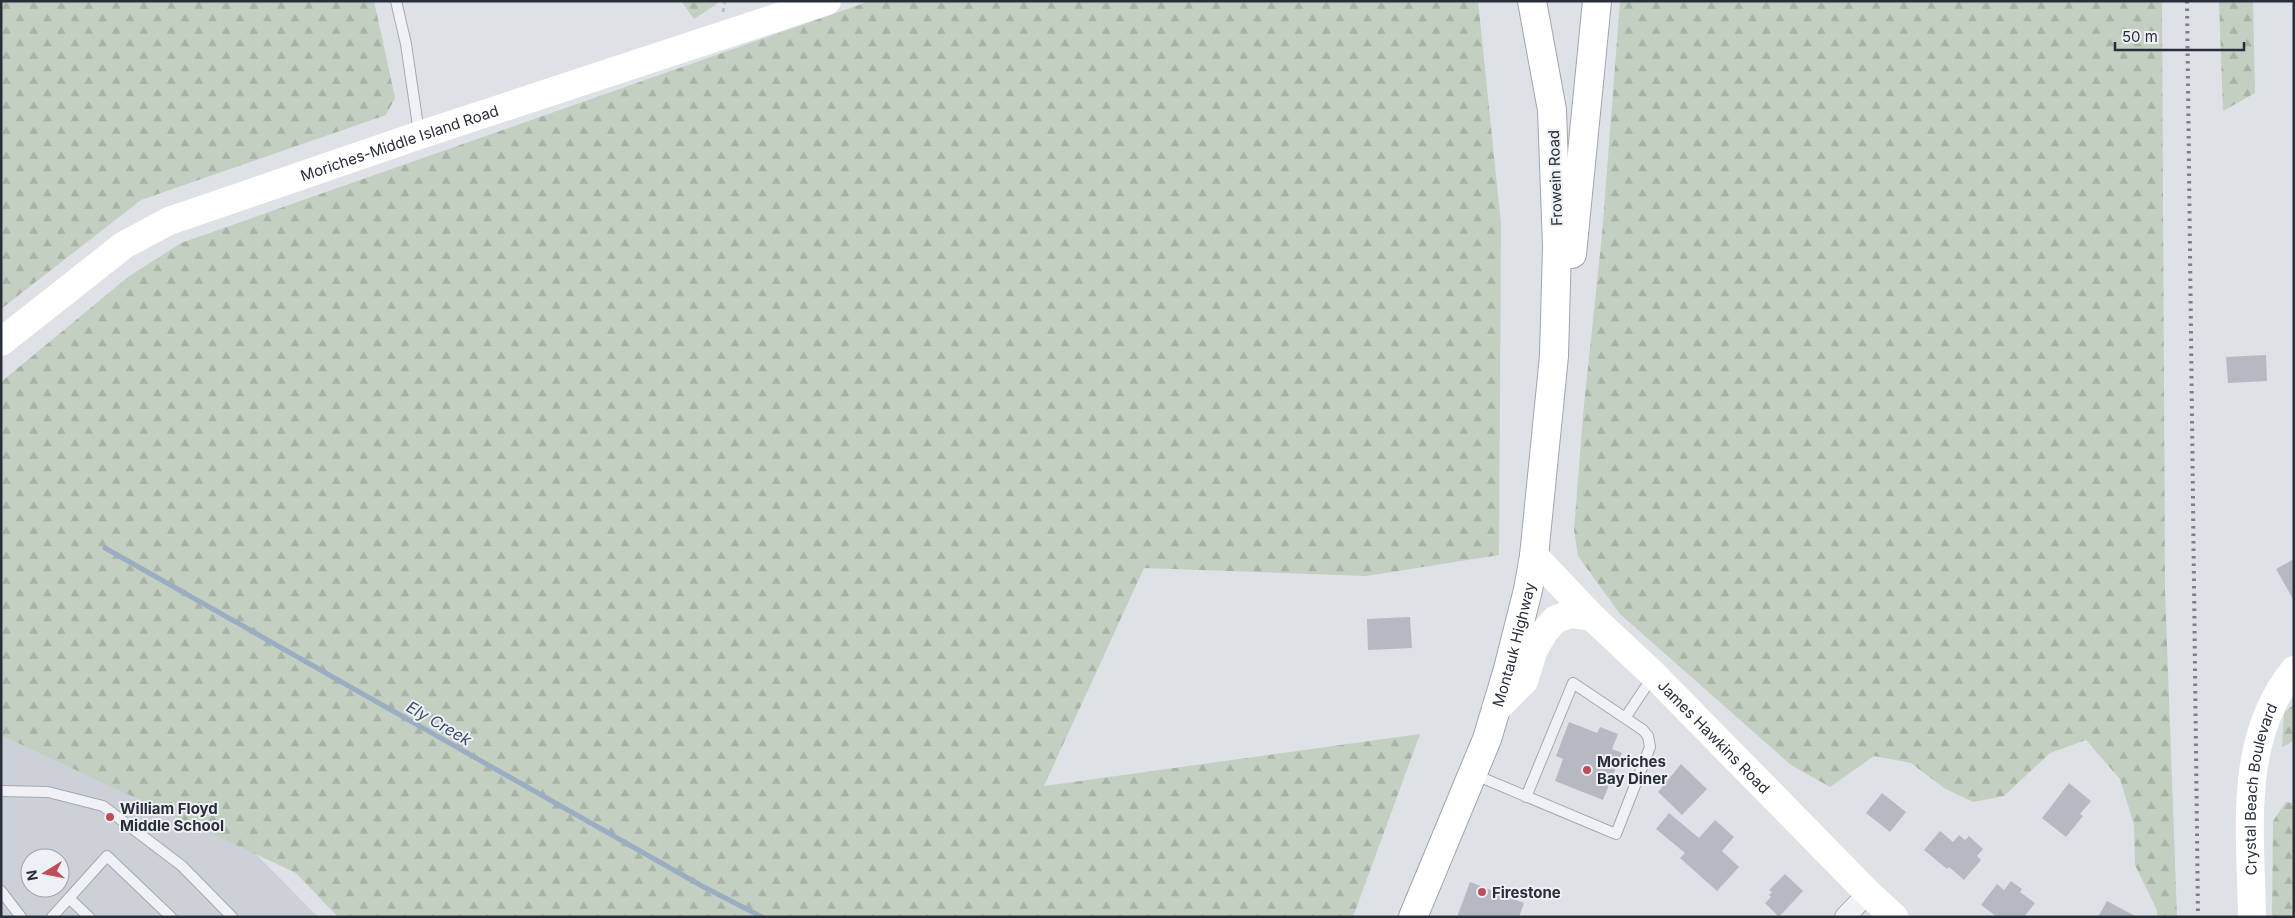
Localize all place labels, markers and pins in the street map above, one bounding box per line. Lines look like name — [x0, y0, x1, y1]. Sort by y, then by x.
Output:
place label: Moriches Bay Diner — [1597, 752, 1667, 788]
marker: Moriches Bay Diner — [1581, 764, 1593, 776]
place label: William Floyd Middle School — [120, 799, 224, 835]
marker: William Floyd Middle School — [104, 811, 116, 823]
place label: Firestone — [1492, 883, 1561, 902]
marker: Firestone — [1476, 886, 1488, 898]

